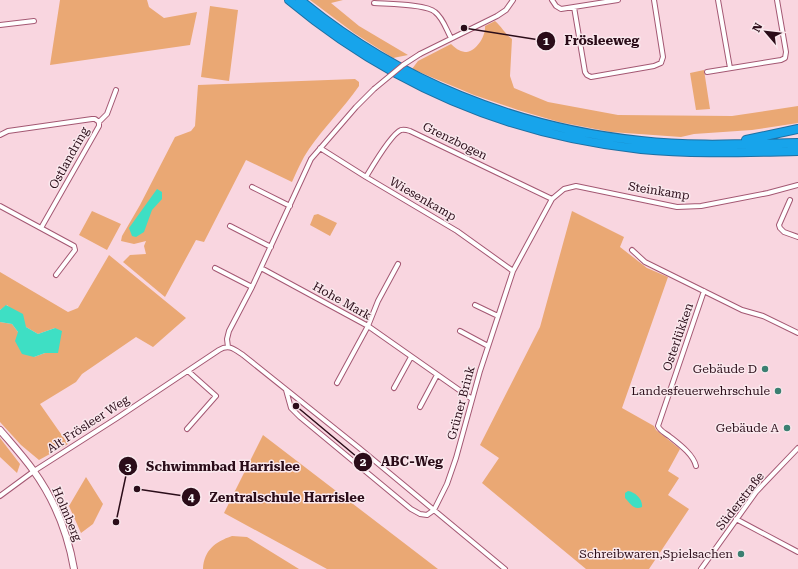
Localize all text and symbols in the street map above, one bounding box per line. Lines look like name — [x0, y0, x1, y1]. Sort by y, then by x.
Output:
north arrow — [746, 12, 786, 52]
text: N — [750, 20, 766, 34]
callout: Frösleeweg — [536, 28, 647, 53]
text: Frösleeweg — [565, 33, 639, 48]
text: 1 — [543, 34, 550, 48]
street label: Grenzbogen — [420, 119, 490, 163]
street label: Ostlandring — [46, 124, 92, 191]
street label: Wiesenkamp — [387, 174, 459, 224]
street label: Steinkamp — [627, 179, 691, 203]
street label: Hohe Mark — [310, 279, 374, 323]
street label: Osterlükken — [660, 301, 696, 373]
place label: Gebäude D — [693, 362, 757, 376]
street label: Grüner Brink — [444, 364, 478, 442]
marker: Gebäude D — [760, 364, 770, 374]
place label: Landesfeuerwehrschule — [631, 384, 770, 398]
marker: Landesfeuerwehrschule — [773, 386, 783, 396]
street label: Alt Frösleer Weg — [44, 392, 132, 456]
place label: Gebäude A — [716, 421, 780, 435]
marker: Gebäude A — [782, 423, 792, 433]
callout: ABC-Weg — [353, 449, 451, 474]
callout: Schwimmbad Harrislee — [118, 454, 308, 479]
text: ABC-Weg — [381, 454, 443, 469]
text: 2 — [360, 455, 367, 469]
text: Schwimmbad Harrislee — [146, 459, 300, 474]
text: 3 — [125, 460, 132, 474]
street label: Süderstraße — [713, 469, 767, 533]
street label: Holmberg — [49, 485, 85, 543]
callout: Zentralschule Harrislee — [181, 485, 372, 510]
text: 4 — [188, 490, 195, 504]
text: Zentralschule Harrislee — [209, 490, 365, 505]
place label: Schreibwaren,Spielsachen — [579, 547, 733, 561]
marker: Schreibwaren,Spielsachen — [736, 549, 746, 559]

